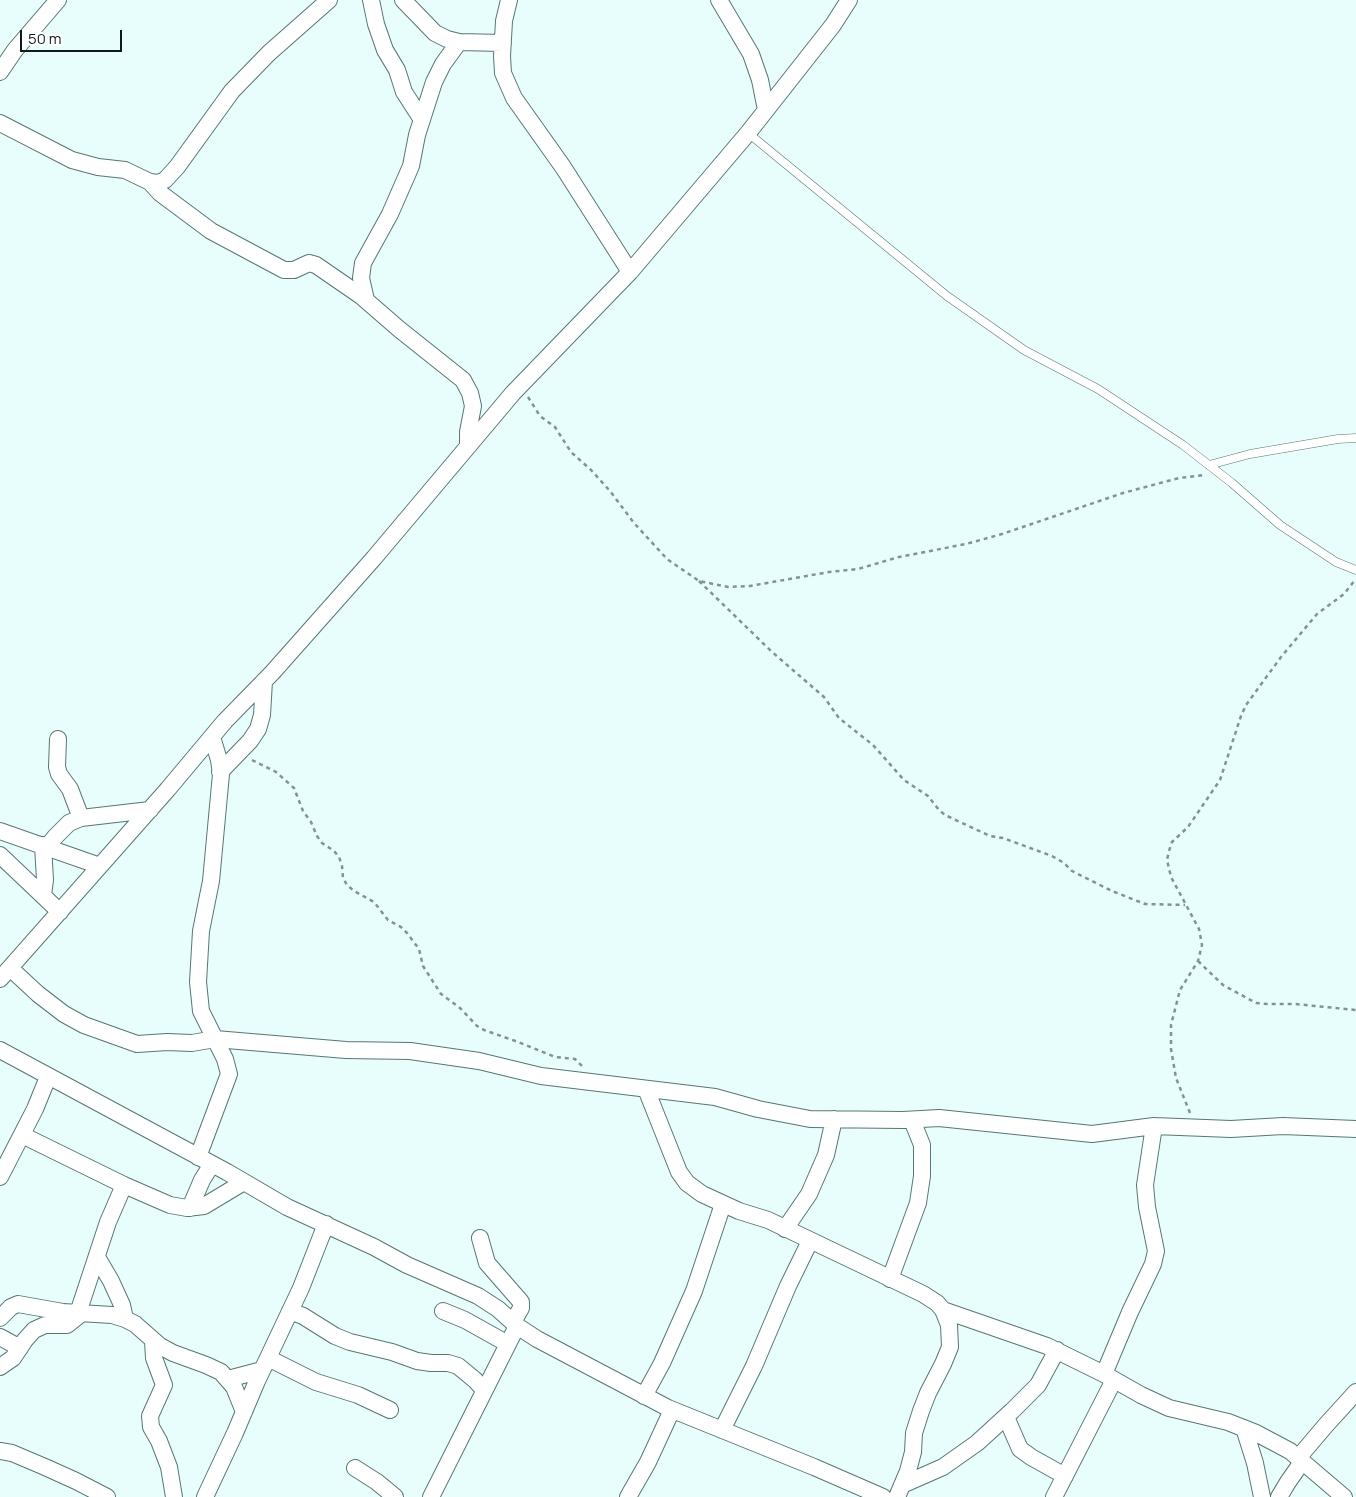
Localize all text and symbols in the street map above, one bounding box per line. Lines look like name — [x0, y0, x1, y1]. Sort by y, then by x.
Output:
scale bar — [22, 20, 125, 52]
text: 50 m — [28, 28, 62, 49]

